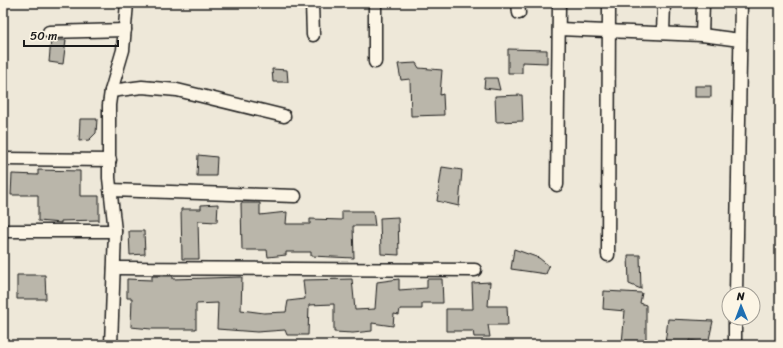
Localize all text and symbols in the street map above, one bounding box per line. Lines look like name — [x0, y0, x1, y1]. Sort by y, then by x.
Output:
scale bar — [24, 22, 118, 48]
text: 50 m — [30, 25, 57, 47]
north arrow — [721, 286, 761, 326]
text: N — [736, 287, 745, 306]

